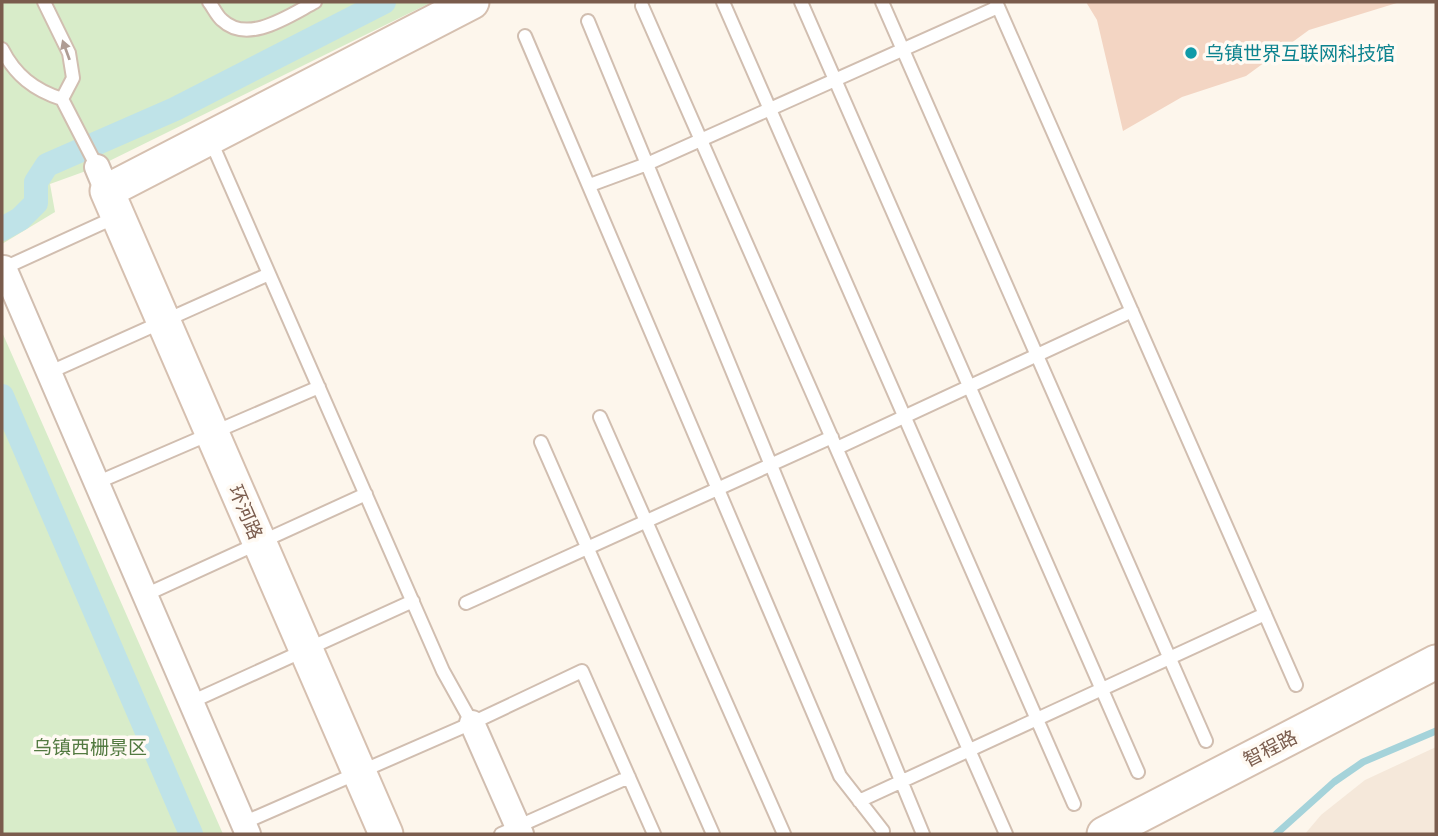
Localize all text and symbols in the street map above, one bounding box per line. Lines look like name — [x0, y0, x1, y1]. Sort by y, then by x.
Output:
one-way arrow — [60, 39, 71, 60]
place label: 乌镇世界互联网科技馆 — [1205, 43, 1395, 65]
marker: 乌镇世界互联网科技馆 — [1183, 45, 1199, 61]
street label: 环河路 — [224, 482, 266, 543]
street label: 智程路 — [1240, 726, 1301, 772]
park label: 乌镇西栅景区 — [33, 737, 147, 759]

